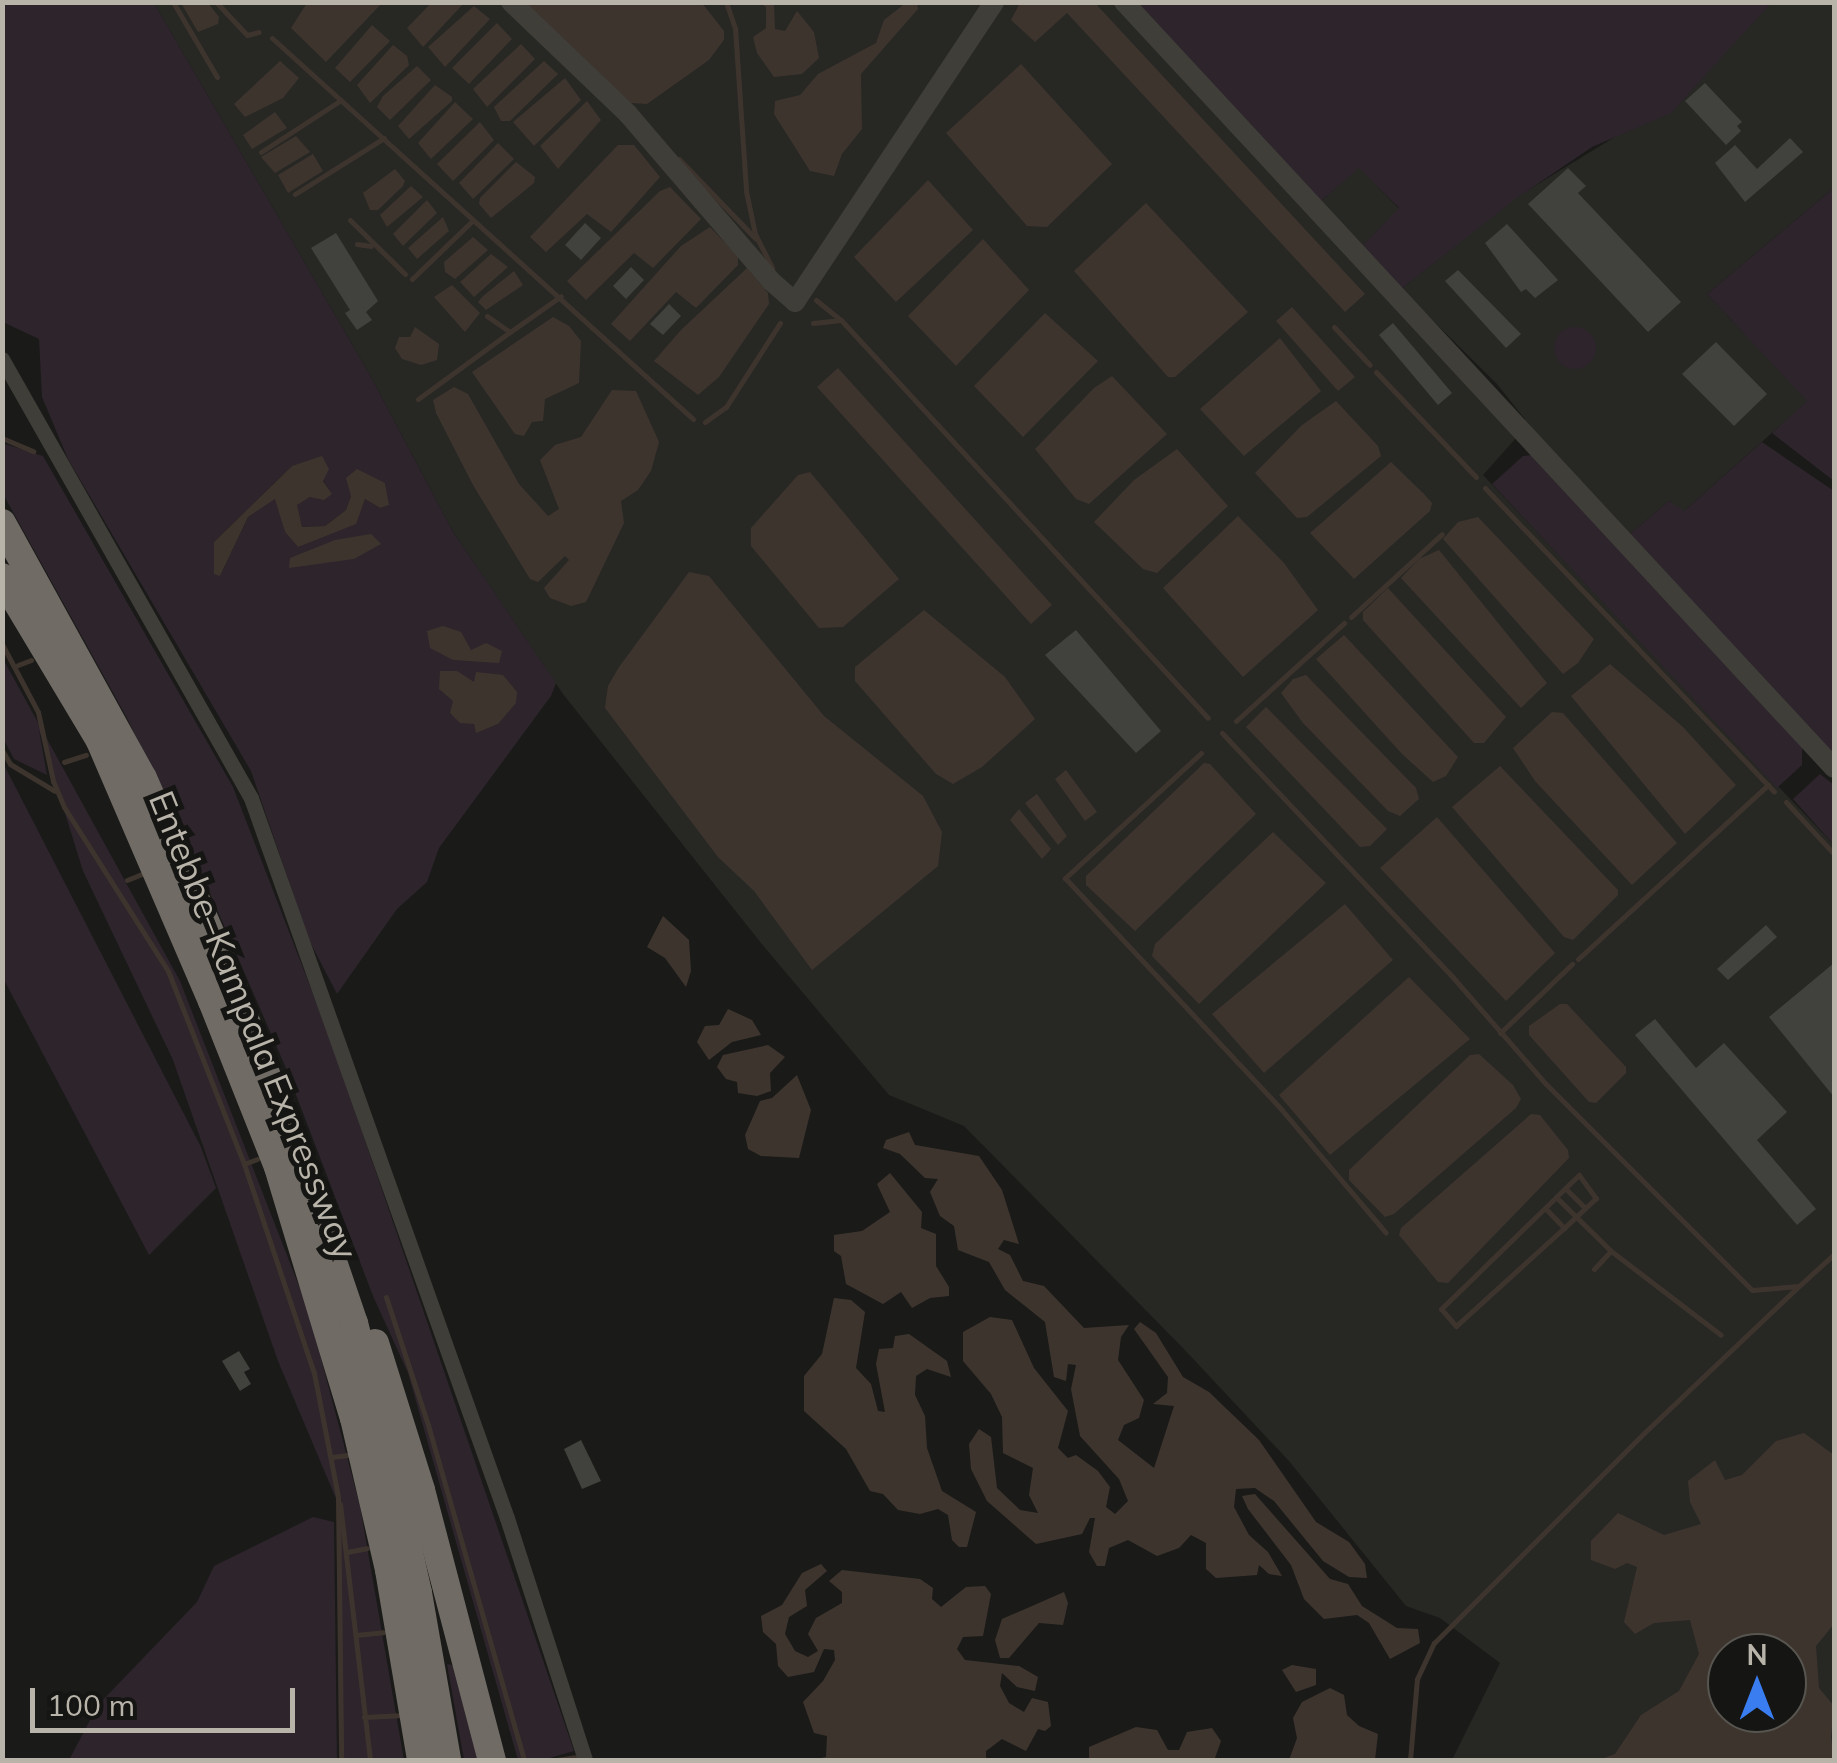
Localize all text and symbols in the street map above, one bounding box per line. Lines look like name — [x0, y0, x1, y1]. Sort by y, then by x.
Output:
street label: Entebbe–Kampala Expressway — [141, 785, 367, 1265]
north arrow — [1707, 1633, 1807, 1733]
text: N — [1746, 1637, 1768, 1672]
scale bar — [35, 1668, 300, 1730]
text: 100 m — [47, 1686, 135, 1724]

